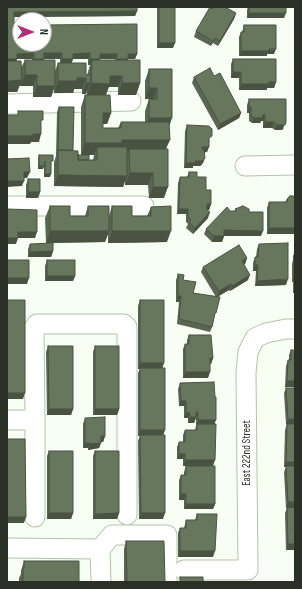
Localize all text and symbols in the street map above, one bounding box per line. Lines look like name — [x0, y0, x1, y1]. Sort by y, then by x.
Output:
north arrow — [12, 12, 52, 52]
text: N — [37, 29, 50, 35]
street label: East 222nd Street — [240, 420, 254, 486]

